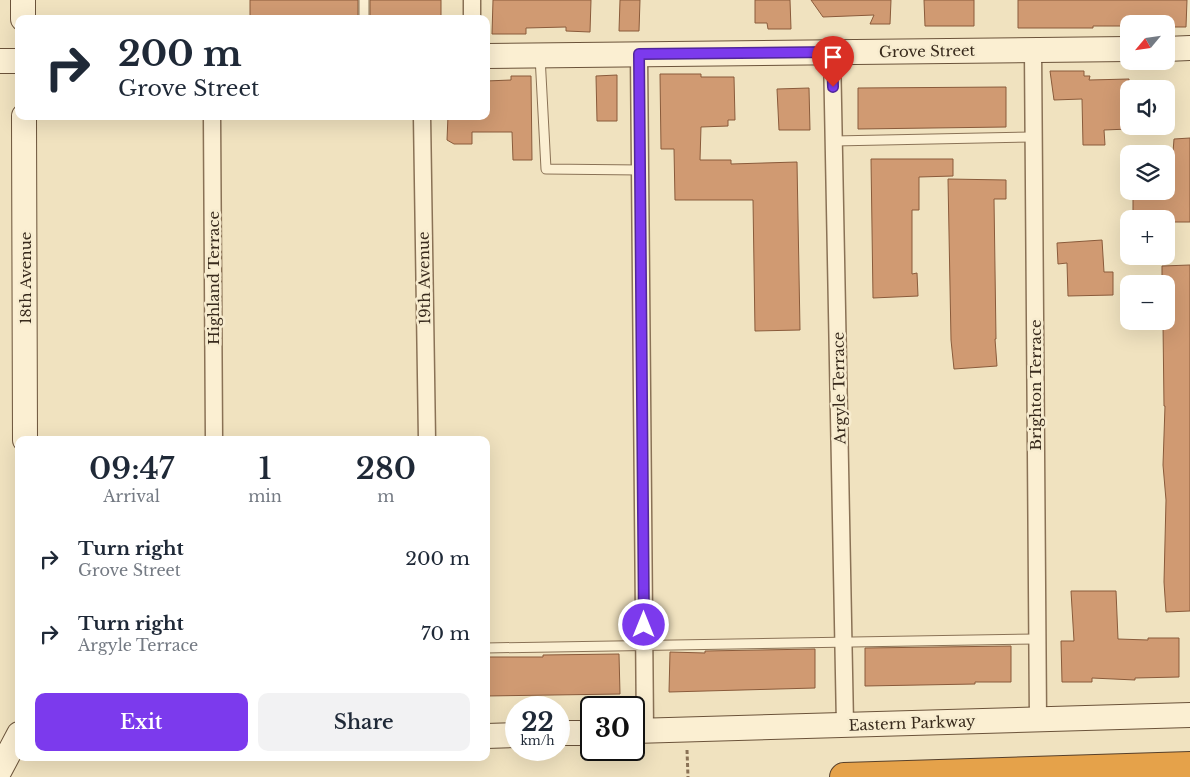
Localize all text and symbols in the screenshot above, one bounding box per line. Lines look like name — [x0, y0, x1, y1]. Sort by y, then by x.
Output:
north arrow — [1120, 15, 1175, 70]
map controls — [1120, 15, 1175, 330]
text: 200 m — [118, 32, 242, 75]
icon: right — [35, 35, 100, 100]
pin — [812, 36, 854, 87]
street label: Grove Street — [879, 41, 976, 61]
icon: arrive — [819, 43, 847, 71]
text: Grove Street — [118, 75, 259, 102]
button: sound — [1120, 80, 1175, 135]
button: layers — [1120, 145, 1175, 200]
button: + — [1120, 210, 1175, 265]
street label: Highland Terrace — [204, 211, 223, 345]
street label: 19th Avenue — [414, 231, 434, 325]
street label: 18th Avenue — [16, 232, 35, 324]
button: − — [1120, 275, 1175, 330]
street label: Brighton Terrace — [1026, 319, 1045, 451]
street label: Argyle Terrace — [829, 331, 850, 446]
text: 09:47 — [89, 450, 174, 487]
text: 1 — [258, 450, 272, 487]
text: 280 — [356, 450, 416, 487]
text: Arrival — [103, 486, 160, 506]
text: min — [248, 486, 282, 506]
text: m — [377, 486, 394, 506]
text: Turn right — [78, 537, 184, 560]
icon: right — [35, 545, 63, 573]
text: 200 m — [405, 547, 470, 570]
text: Grove Street — [78, 560, 181, 580]
position arrow — [617, 598, 669, 650]
text: Turn right — [78, 612, 184, 635]
icon: right — [35, 620, 63, 648]
text: 70 m — [421, 622, 470, 645]
text: Argyle Terrace — [78, 635, 198, 655]
button: Exit — [35, 693, 248, 751]
button: Share — [258, 693, 470, 751]
speed limit sign: 30 — [580, 696, 645, 761]
text: 22 — [521, 707, 554, 738]
street label: Eastern Parkway — [848, 711, 976, 735]
text: km/h — [520, 733, 555, 748]

